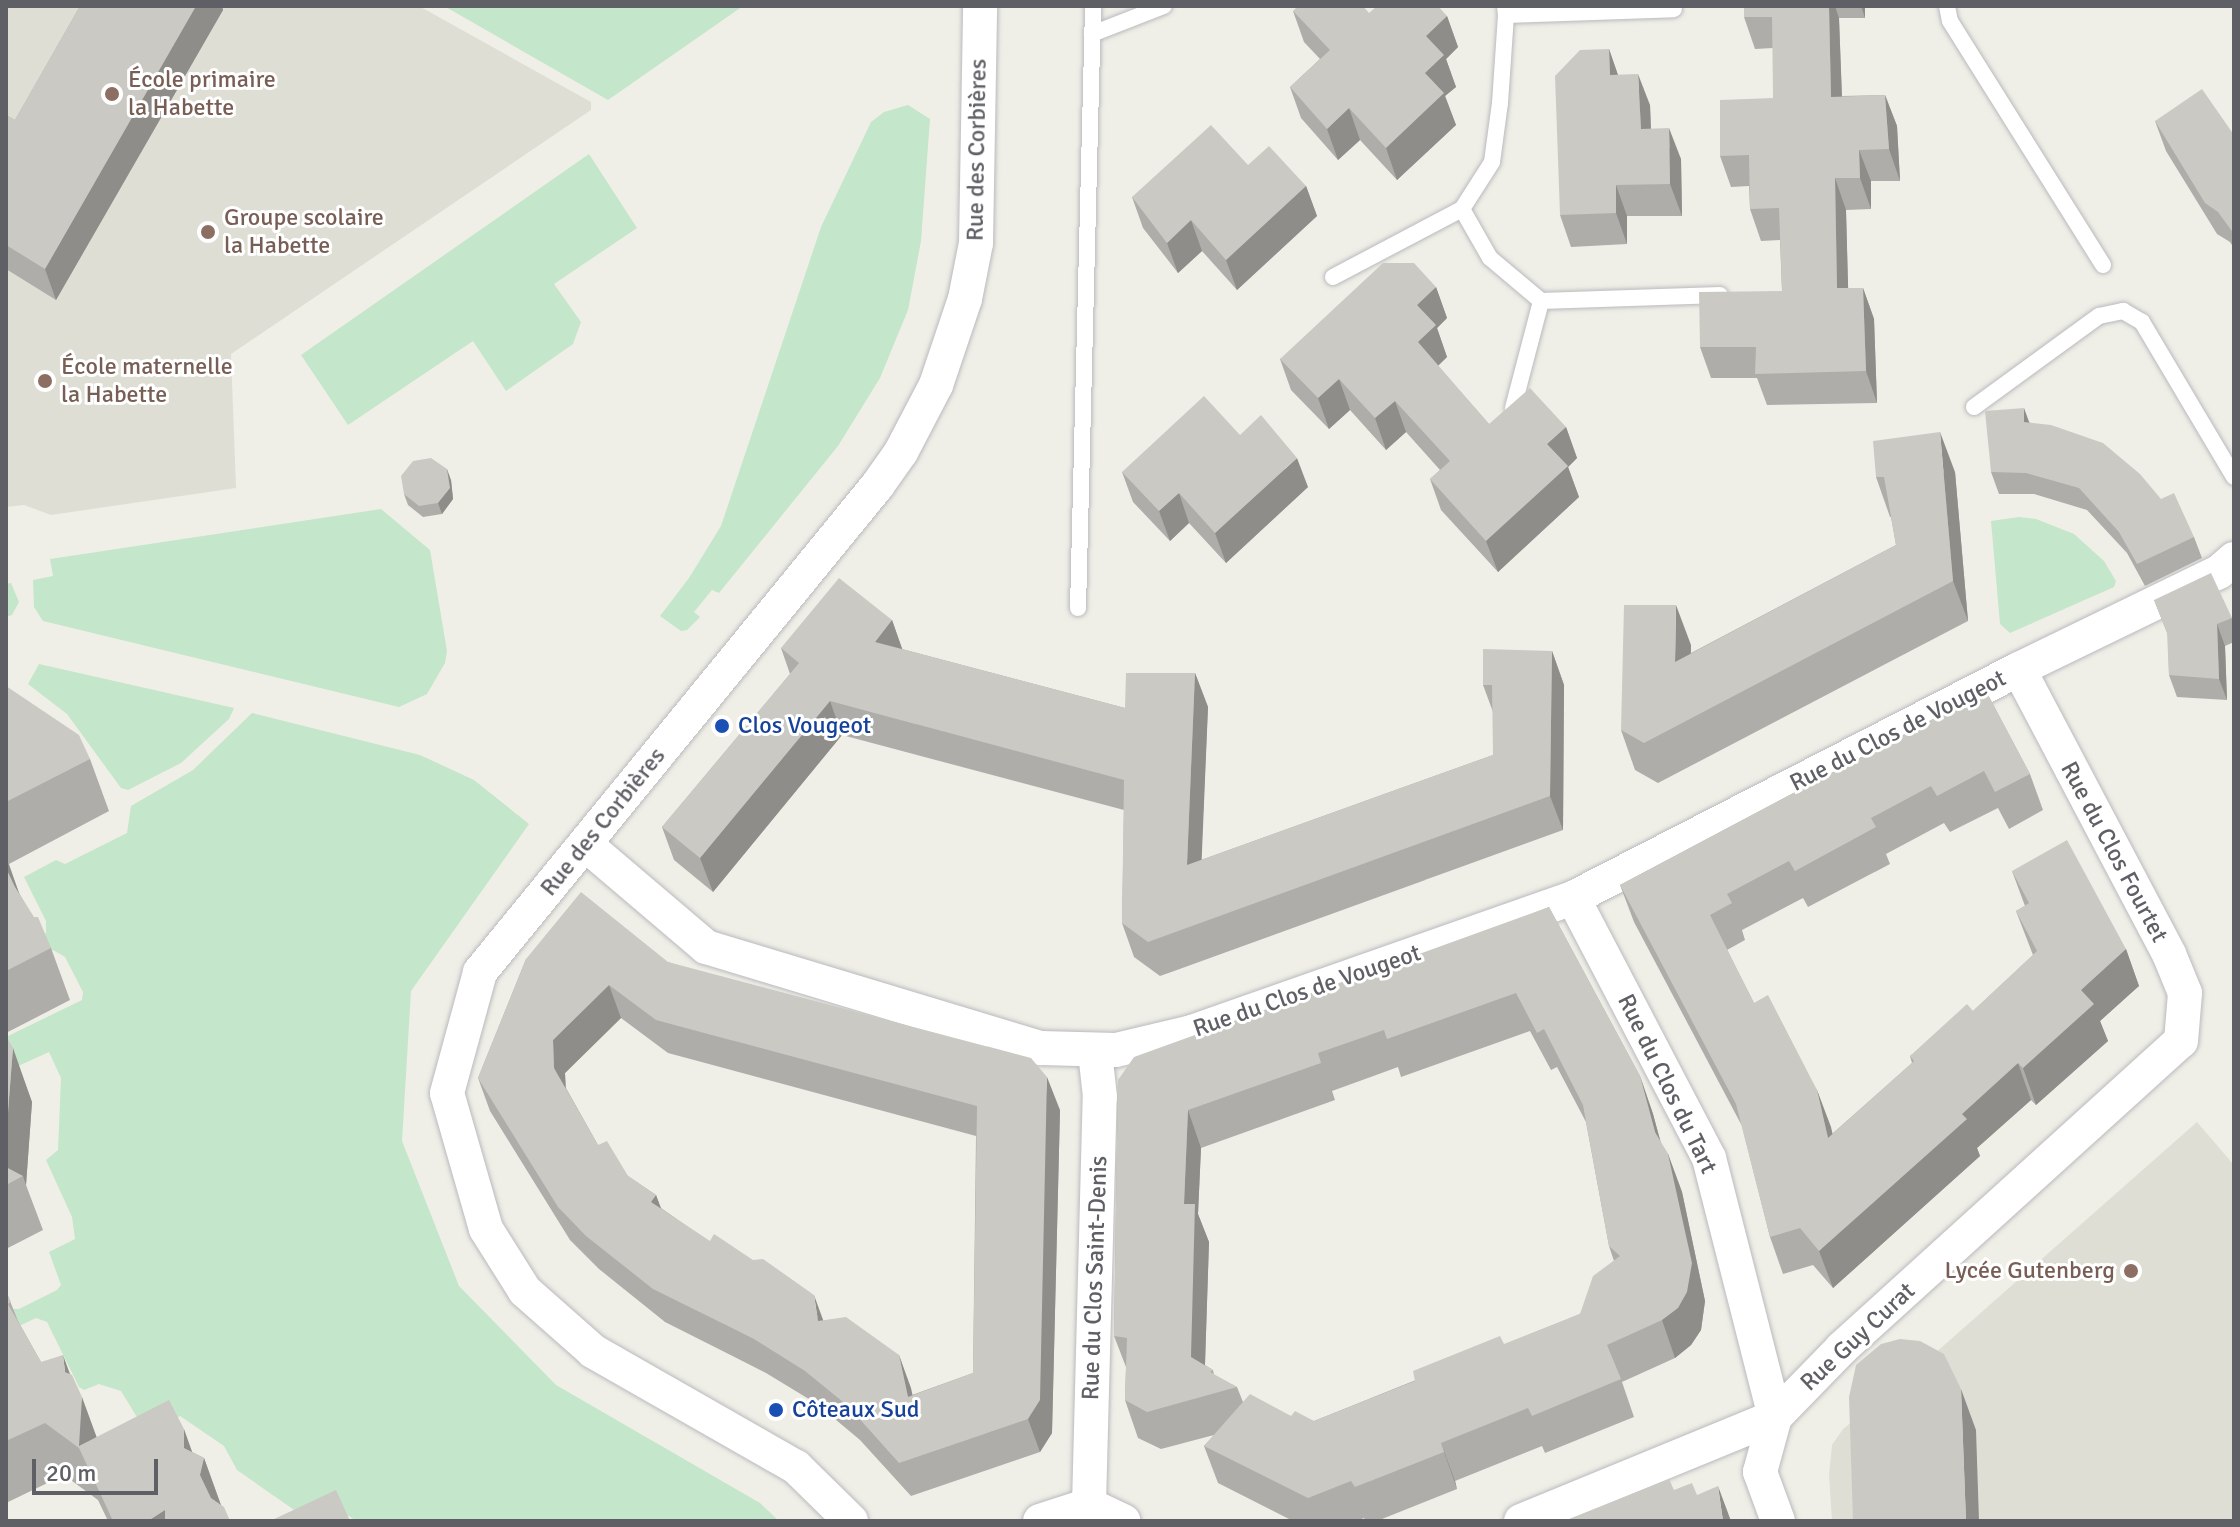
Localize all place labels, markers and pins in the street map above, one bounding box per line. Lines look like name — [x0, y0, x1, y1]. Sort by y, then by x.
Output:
place label: École primaire la Habette — [128, 66, 276, 122]
marker: École primaire la Habette — [103, 85, 121, 103]
place label: Groupe scolaire la Habette — [224, 204, 384, 260]
marker: Groupe scolaire la Habette — [199, 223, 217, 241]
place label: École maternelle la Habette — [61, 353, 233, 409]
marker: École maternelle la Habette — [36, 372, 54, 390]
place label: Clos Vougeot — [738, 712, 871, 740]
marker: Clos Vougeot — [713, 717, 731, 735]
place label: Lycée Gutenberg — [1944, 1257, 2115, 1285]
marker: Lycée Gutenberg — [2122, 1262, 2140, 1280]
place label: Côteaux Sud — [792, 1396, 920, 1424]
marker: Côteaux Sud — [767, 1401, 785, 1419]

